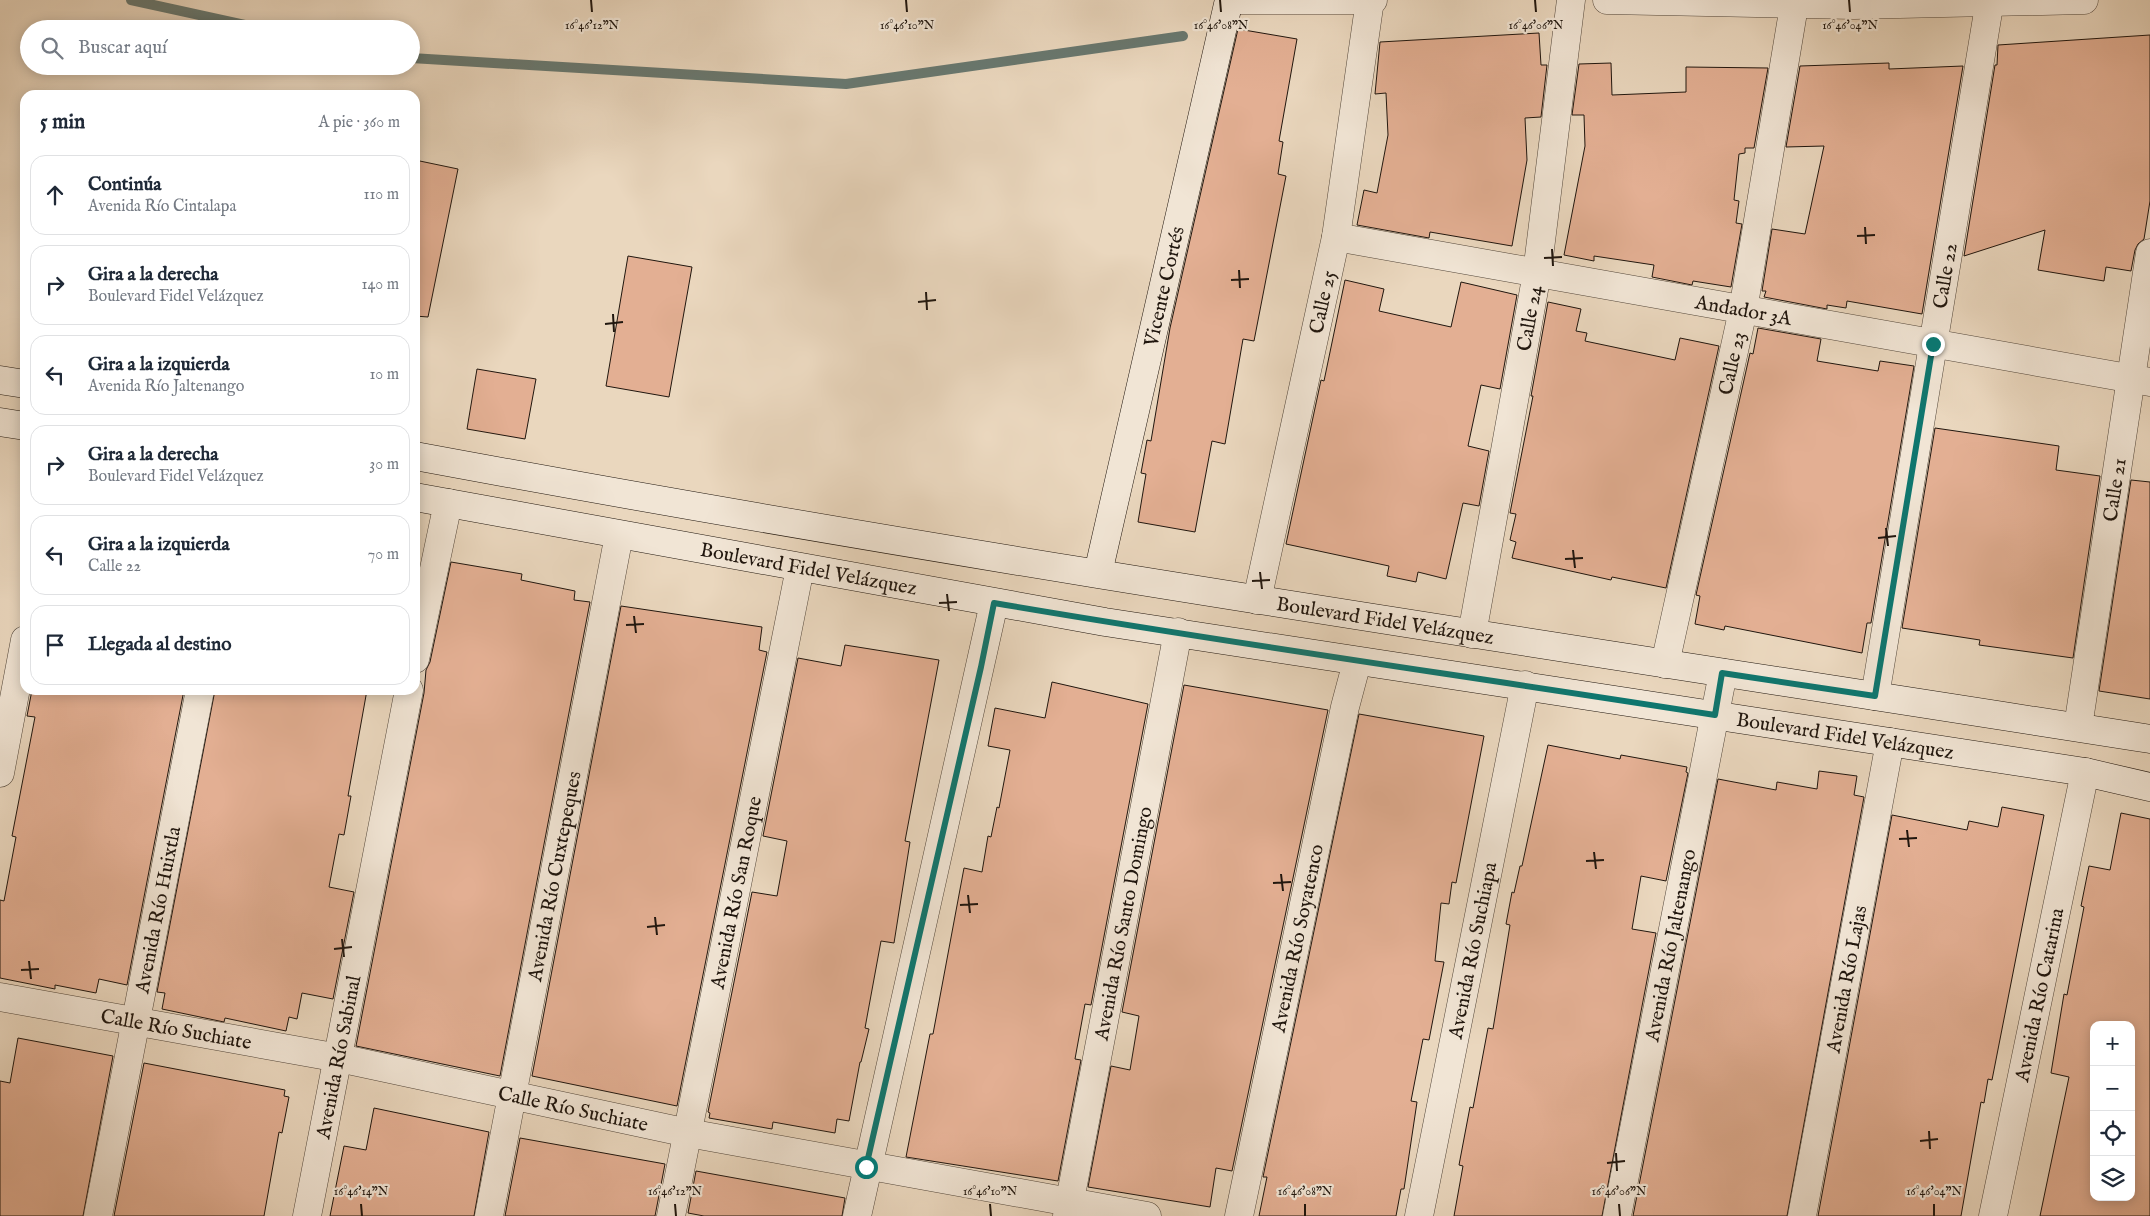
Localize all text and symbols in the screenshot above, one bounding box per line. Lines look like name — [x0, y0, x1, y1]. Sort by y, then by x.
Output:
text: 16°46'12"N — [565, 18, 620, 33]
text: 16°46'10"N — [880, 18, 935, 33]
text: 16°46'08"N — [1194, 18, 1249, 33]
text: 16°46'06"N — [1509, 18, 1564, 33]
text: 16°46'04"N — [1822, 18, 1878, 33]
search box — [20, 20, 420, 75]
icon: search — [38, 34, 66, 62]
text: Buscar aquí — [78, 36, 167, 60]
text: 5 min — [40, 109, 85, 136]
text: A pie · 360 m — [319, 113, 400, 133]
text: Continúa — [88, 173, 162, 197]
icon: ahead — [41, 181, 69, 209]
text: 110 m — [363, 185, 399, 205]
text: Avenida Río Cintalapa — [88, 197, 236, 217]
street label: Vicente Cortés — [1139, 224, 1191, 350]
street label: Calle 22 — [1928, 241, 1964, 311]
text: Gira a la derecha — [88, 263, 218, 287]
street label: Calle 25 — [1304, 268, 1342, 336]
icon: right — [41, 271, 69, 299]
text: 140 m — [361, 275, 399, 295]
street label: Calle 24 — [1512, 283, 1549, 353]
text: Boulevard Fidel Velázquez — [88, 287, 264, 307]
street label: Andador 3A — [1692, 290, 1794, 332]
street label: Calle 23 — [1714, 329, 1752, 398]
route end — [1922, 333, 1945, 356]
text: Gira a la izquierda — [88, 353, 230, 377]
icon: left — [41, 361, 69, 389]
text: 10 m — [369, 365, 399, 385]
text: Avenida Río Jaltenango — [88, 377, 244, 397]
text: Gira a la derecha — [88, 443, 218, 467]
icon: right — [41, 451, 69, 479]
text: 30 m — [369, 455, 399, 475]
street label: Calle 21 — [2098, 456, 2133, 524]
text: Boulevard Fidel Velázquez — [88, 467, 264, 487]
text: Gira a la izquierda — [88, 533, 230, 557]
street label: Boulevard Fidel Velázquez — [698, 538, 919, 602]
icon: left — [41, 541, 69, 569]
text: 70 m — [368, 545, 399, 565]
text: Calle 22 — [88, 557, 141, 577]
street label: Boulevard Fidel Velázquez — [1274, 592, 1496, 651]
icon: arrive — [41, 631, 69, 659]
text: Llegada al destino — [88, 633, 231, 657]
street label: Boulevard Fidel Velázquez — [1734, 708, 1955, 766]
street label: Avenida Río Cuxtepeques — [523, 769, 588, 984]
street label: Avenida Río San Roque — [705, 794, 768, 992]
street label: Avenida Río Santo Domingo — [1089, 804, 1159, 1044]
street label: Avenida Río Huixtla — [130, 824, 187, 997]
street label: Avenida Río Soyatenco — [1266, 842, 1330, 1036]
street label: Avenida Río Jaltenango — [1640, 847, 1702, 1045]
street label: Avenida Río Suchiapa — [1443, 860, 1503, 1042]
street label: Avenida Río Lajas — [1821, 904, 1873, 1056]
street label: Avenida Río Catarina — [2010, 906, 2071, 1085]
street label: Avenida Río Sabinal — [311, 973, 367, 1142]
street label: Calle Río Suchiate — [98, 1004, 253, 1056]
map controls — [2090, 1021, 2135, 1201]
button: + — [2090, 1021, 2135, 1066]
button: − — [2090, 1066, 2135, 1111]
street label: Calle Río Suchiate — [496, 1082, 650, 1138]
button: locate — [2090, 1111, 2135, 1156]
route start — [855, 1156, 878, 1179]
button: layers — [2090, 1156, 2135, 1201]
text: 16°46'14"N — [334, 1184, 389, 1199]
text: 16°46'12"N — [648, 1184, 703, 1199]
text: 16°46'10"N — [963, 1184, 1018, 1199]
text: 16°46'08"N — [1278, 1184, 1333, 1199]
text: 16°46'06"N — [1592, 1184, 1647, 1199]
text: 16°46'04"N — [1906, 1184, 1962, 1199]

